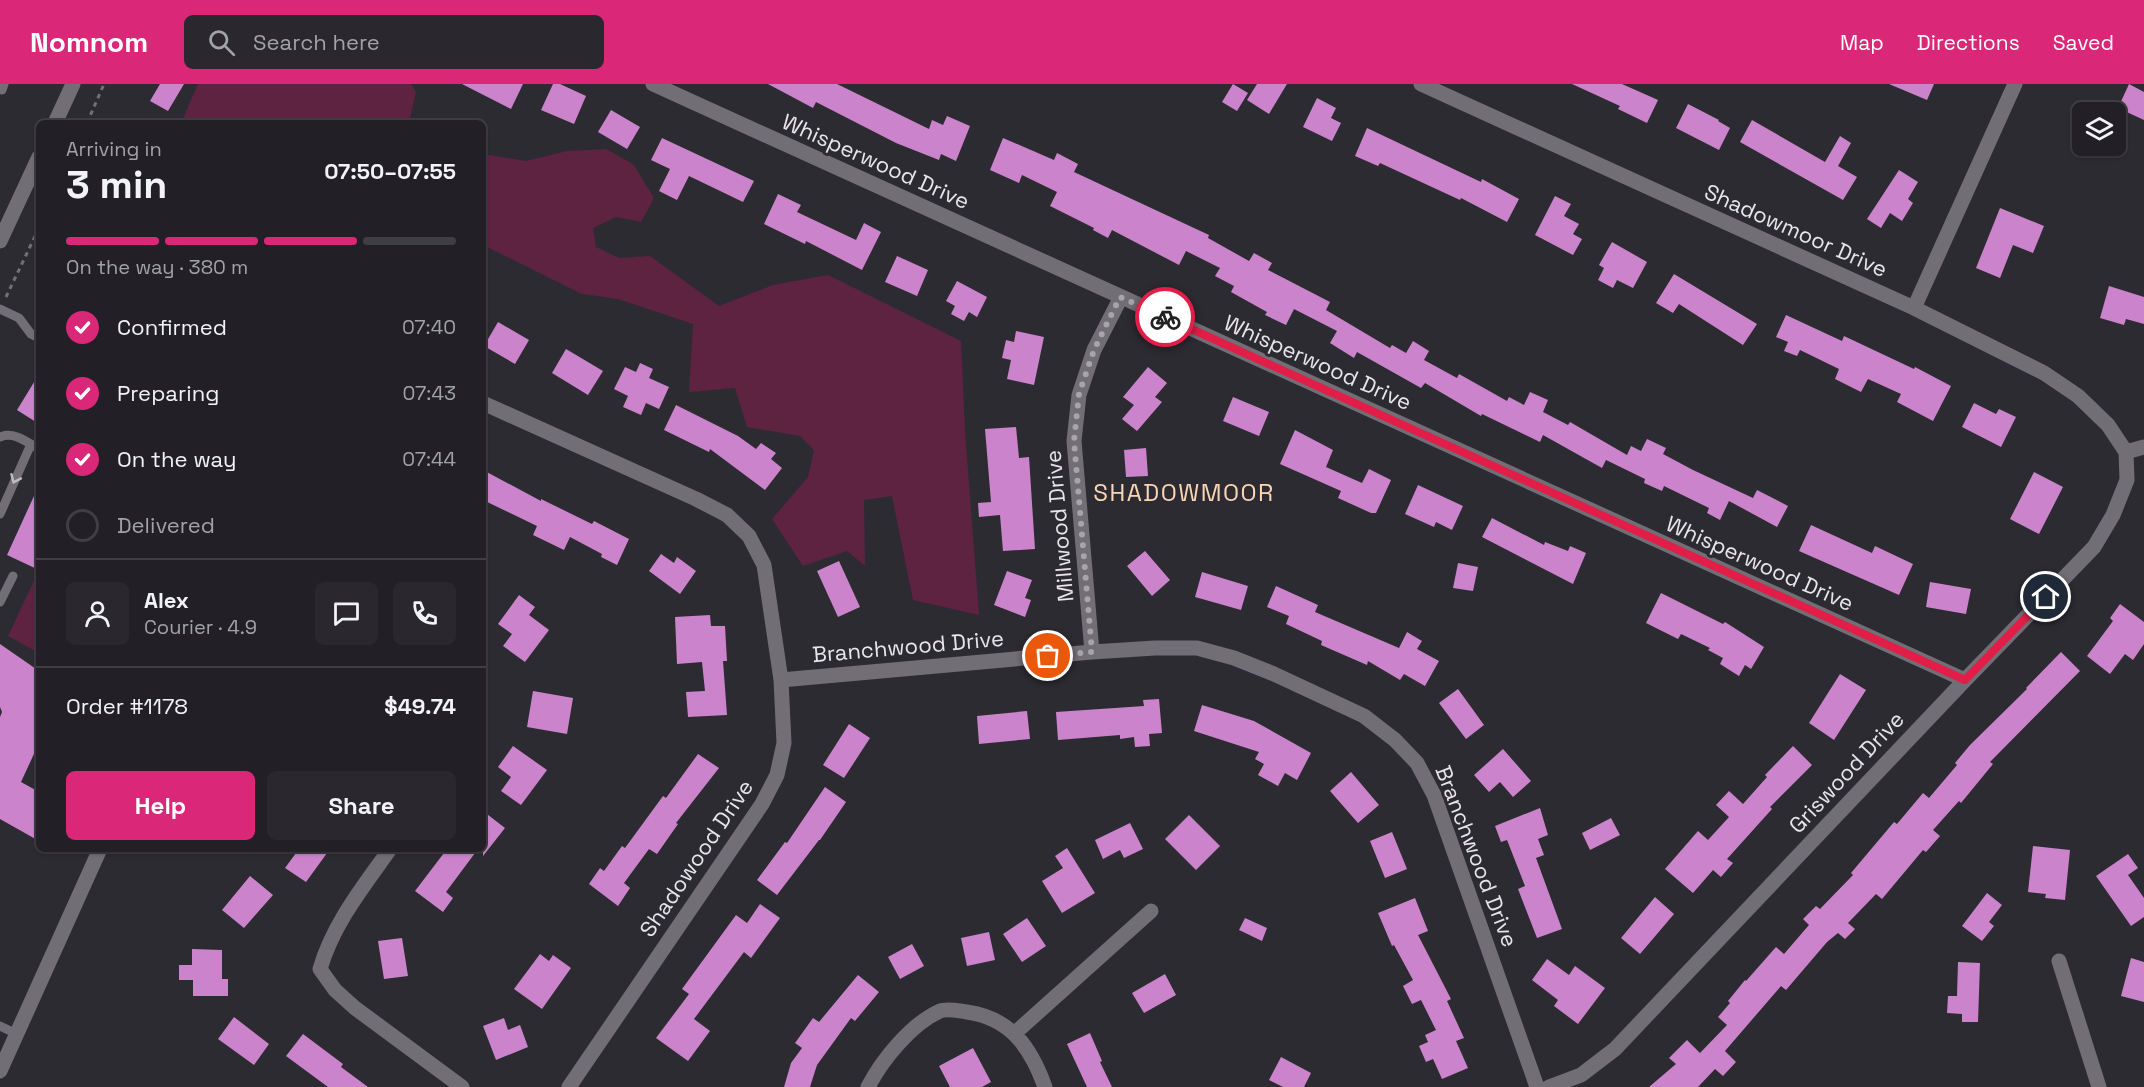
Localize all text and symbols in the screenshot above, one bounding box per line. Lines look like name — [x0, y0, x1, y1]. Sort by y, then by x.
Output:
search box — [184, 15, 604, 69]
text: Nomnom — [30, 24, 148, 60]
icon: search — [205, 26, 238, 59]
text: Search here — [253, 28, 380, 56]
text: Map — [1840, 29, 1884, 56]
text: Directions — [1917, 29, 2020, 56]
text: Saved — [2053, 29, 2114, 56]
map controls — [2072, 102, 2126, 156]
button: layers — [2072, 102, 2126, 156]
street label: Whisperwood Drive — [778, 107, 974, 215]
text: Arriving in — [66, 136, 162, 162]
text: 07:50–07:55 — [324, 157, 456, 185]
text: 3 min — [66, 160, 167, 209]
street label: Shadowmoor Drive — [1700, 177, 1892, 283]
text: On the way · 380 m — [66, 254, 248, 280]
courier — [1135, 287, 1195, 347]
icon: bike — [1149, 301, 1182, 334]
street label: Whisperwood Drive — [1220, 308, 1416, 416]
icon: check — [66, 311, 99, 344]
text: Confirmed — [117, 313, 227, 341]
text: 07:40 — [402, 314, 456, 340]
icon: check — [66, 377, 99, 410]
text: Preparing — [117, 379, 219, 407]
text: 07:43 — [403, 380, 456, 406]
icon: check — [66, 443, 99, 476]
text: On the way — [117, 445, 236, 473]
text: 07:44 — [402, 446, 456, 472]
street label: Millwood Drive — [1038, 449, 1080, 603]
one-way arrow — [11, 473, 23, 484]
district label: SHADOWMOOR — [1093, 477, 1275, 508]
street label: Whisperwood Drive — [1662, 509, 1858, 617]
text: Delivered — [117, 511, 215, 539]
pin — [2020, 571, 2071, 622]
icon: home — [2029, 580, 2062, 613]
button: person — [66, 582, 129, 645]
button: chat — [315, 582, 378, 645]
button: phone — [393, 582, 456, 645]
text: Alex — [144, 586, 189, 614]
text: Courier · 4.9 — [144, 614, 257, 640]
street label: Branchwood Drive — [811, 624, 1005, 668]
pin — [1022, 630, 1073, 681]
icon: bag — [1031, 639, 1064, 672]
text: Order #1178 — [66, 692, 188, 720]
text: $49.74 — [384, 692, 456, 720]
street label: Griswood Drive — [1782, 705, 1910, 839]
street label: Branchwood Drive — [1429, 761, 1525, 951]
button: Help — [66, 771, 255, 840]
button: Share — [267, 771, 456, 840]
street label: Shadowood Drive — [633, 774, 759, 942]

